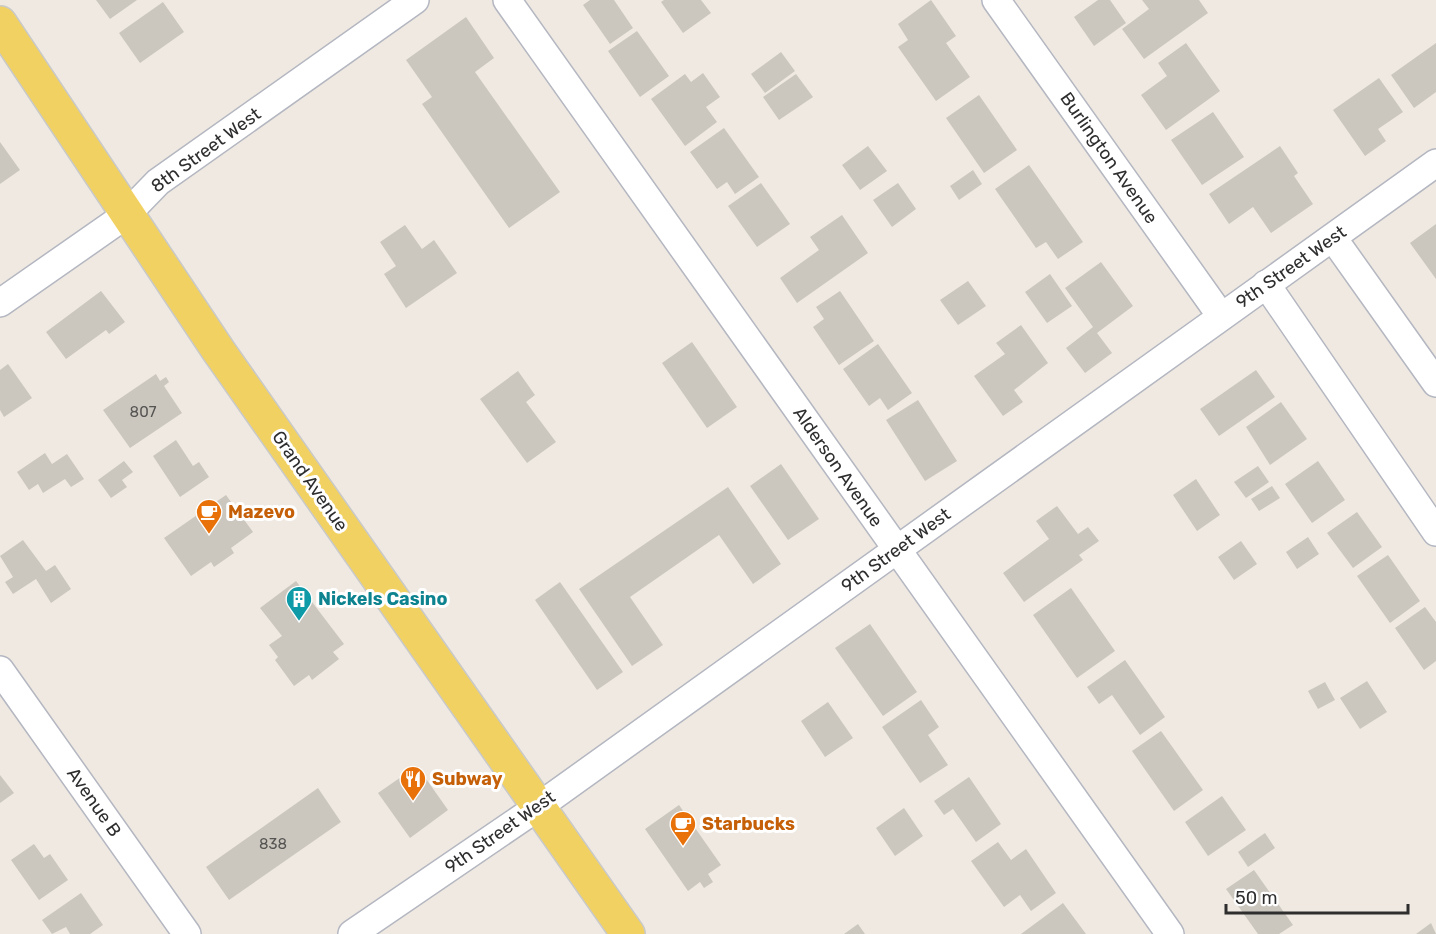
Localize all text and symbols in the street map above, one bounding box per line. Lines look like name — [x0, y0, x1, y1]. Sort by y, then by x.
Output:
street label: Burlington Avenue — [1055, 88, 1163, 228]
street label: 8th Street West — [147, 103, 265, 197]
street label: 9th Street West — [1232, 221, 1350, 313]
house number: 807 — [130, 403, 157, 421]
street label: Alderson Avenue — [788, 403, 888, 531]
street label: Grand Avenue — [267, 427, 353, 535]
cafe icon: Mazevo — [194, 497, 224, 535]
place label: Mazevo — [228, 501, 295, 523]
street label: 9th Street West — [837, 503, 955, 597]
building icon: Nickels Casino — [284, 584, 314, 622]
place label: Nickels Casino — [318, 588, 447, 610]
street label: Avenue B — [62, 763, 126, 841]
restaurant icon: Subway — [398, 764, 428, 802]
place label: Subway — [432, 768, 503, 790]
street label: 9th Street West — [441, 786, 559, 878]
cafe icon: Starbucks — [668, 809, 698, 847]
place label: Starbucks — [702, 813, 795, 835]
house number: 838 — [259, 835, 287, 853]
scale bar — [1226, 877, 1408, 915]
text: 50 m — [1235, 887, 1278, 909]

